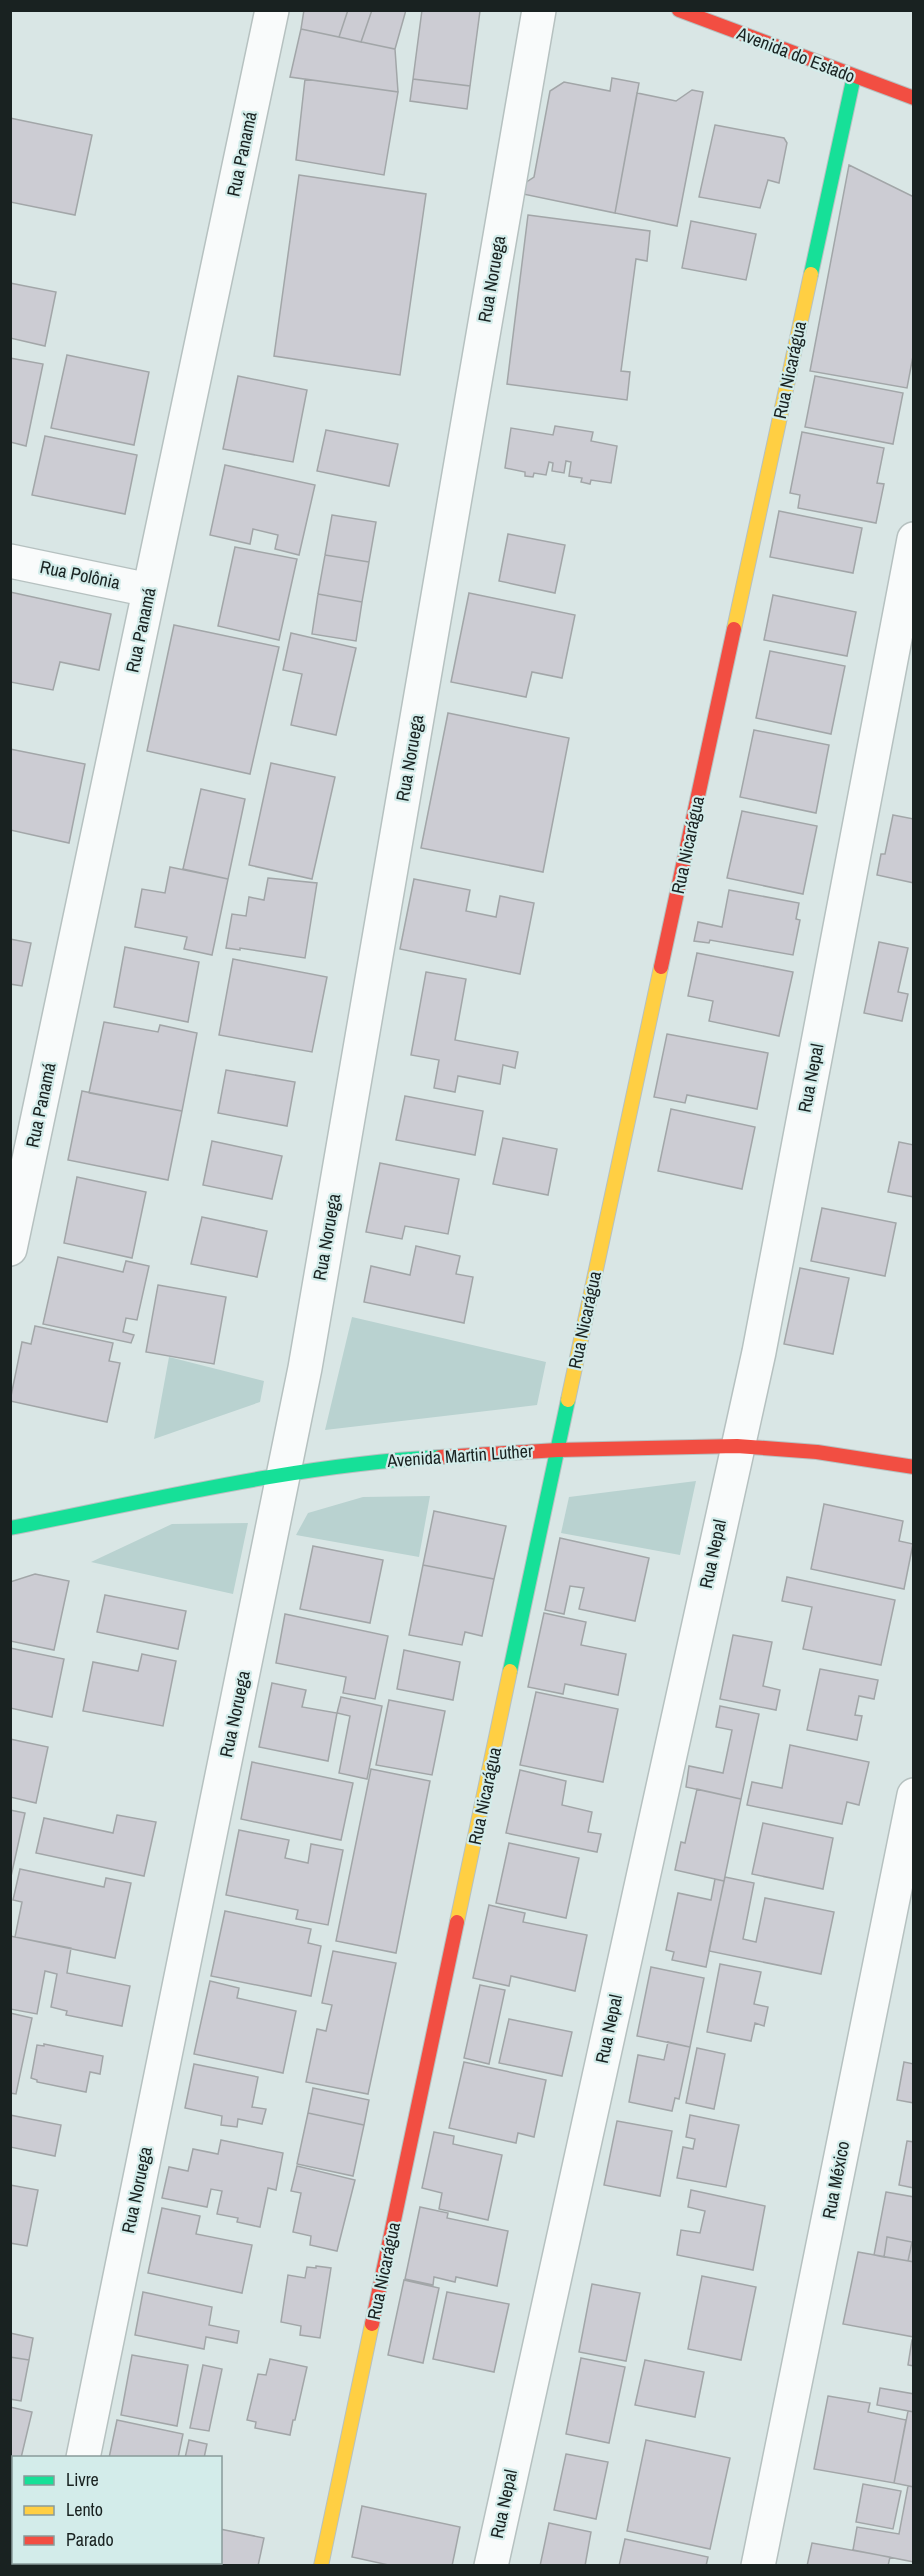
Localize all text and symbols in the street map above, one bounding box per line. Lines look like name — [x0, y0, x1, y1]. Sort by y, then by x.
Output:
street label: Avenida do Estado — [733, 20, 859, 89]
street label: Rua Panamá — [220, 109, 263, 199]
street label: Rua Noruega — [472, 234, 511, 324]
street label: Rua Nicarágua — [767, 319, 812, 421]
street label: Rua Polônia — [38, 554, 122, 595]
street label: Rua Panamá — [119, 585, 162, 675]
street label: Rua Noruega — [390, 713, 429, 803]
street label: Rua Nicarágua — [665, 794, 710, 896]
street label: Rua Nepal — [792, 1041, 829, 1115]
street label: Rua Panamá — [19, 1060, 62, 1150]
street label: Rua Noruega — [307, 1192, 346, 1282]
street label: Rua Nicarágua — [562, 1269, 607, 1371]
street label: Avenida Martin Luther — [385, 1438, 534, 1473]
street label: Rua Nepal — [693, 1517, 732, 1591]
street label: Rua Noruega — [213, 1668, 256, 1759]
street label: Rua Nicarágua — [462, 1745, 507, 1847]
street label: Rua Nepal — [589, 1992, 628, 2066]
street label: Rua México — [816, 2139, 855, 2221]
street label: Rua Noruega — [115, 2144, 158, 2235]
street label: Rua Nicarágua — [361, 2220, 406, 2322]
legend — [12, 2456, 222, 2564]
text: Livre — [66, 2467, 99, 2492]
street label: Rua Nepal — [484, 2467, 523, 2541]
text: Lento — [66, 2497, 103, 2522]
text: Parado — [66, 2527, 114, 2552]

